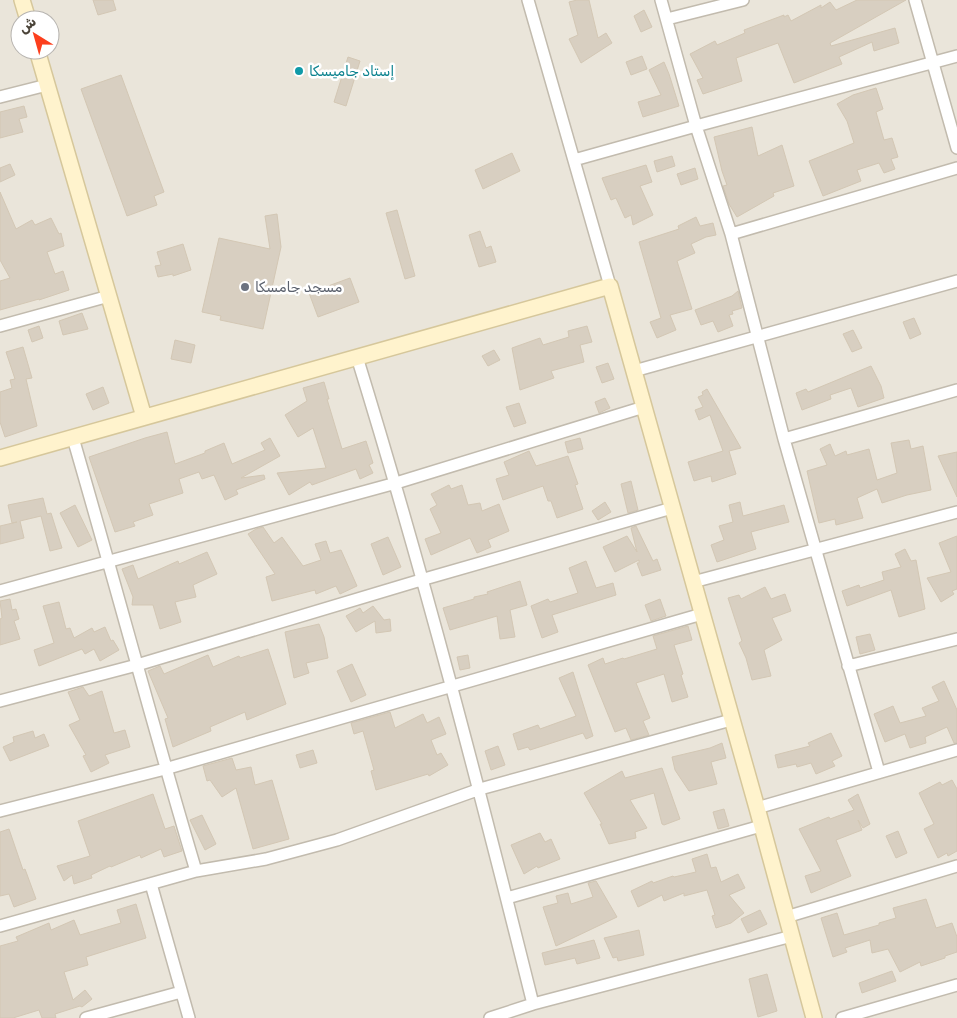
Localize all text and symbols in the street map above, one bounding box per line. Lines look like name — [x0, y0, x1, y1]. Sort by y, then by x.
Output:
north arrow — [10, 10, 60, 60]
text: ش — [15, 13, 40, 37]
place label: إستاد جاميسكا — [309, 63, 394, 80]
marker: إستاد جاميسكا — [293, 65, 305, 77]
place label: مسجد جامسكا — [255, 279, 343, 296]
marker: مسجد جامسكا — [239, 281, 251, 293]

